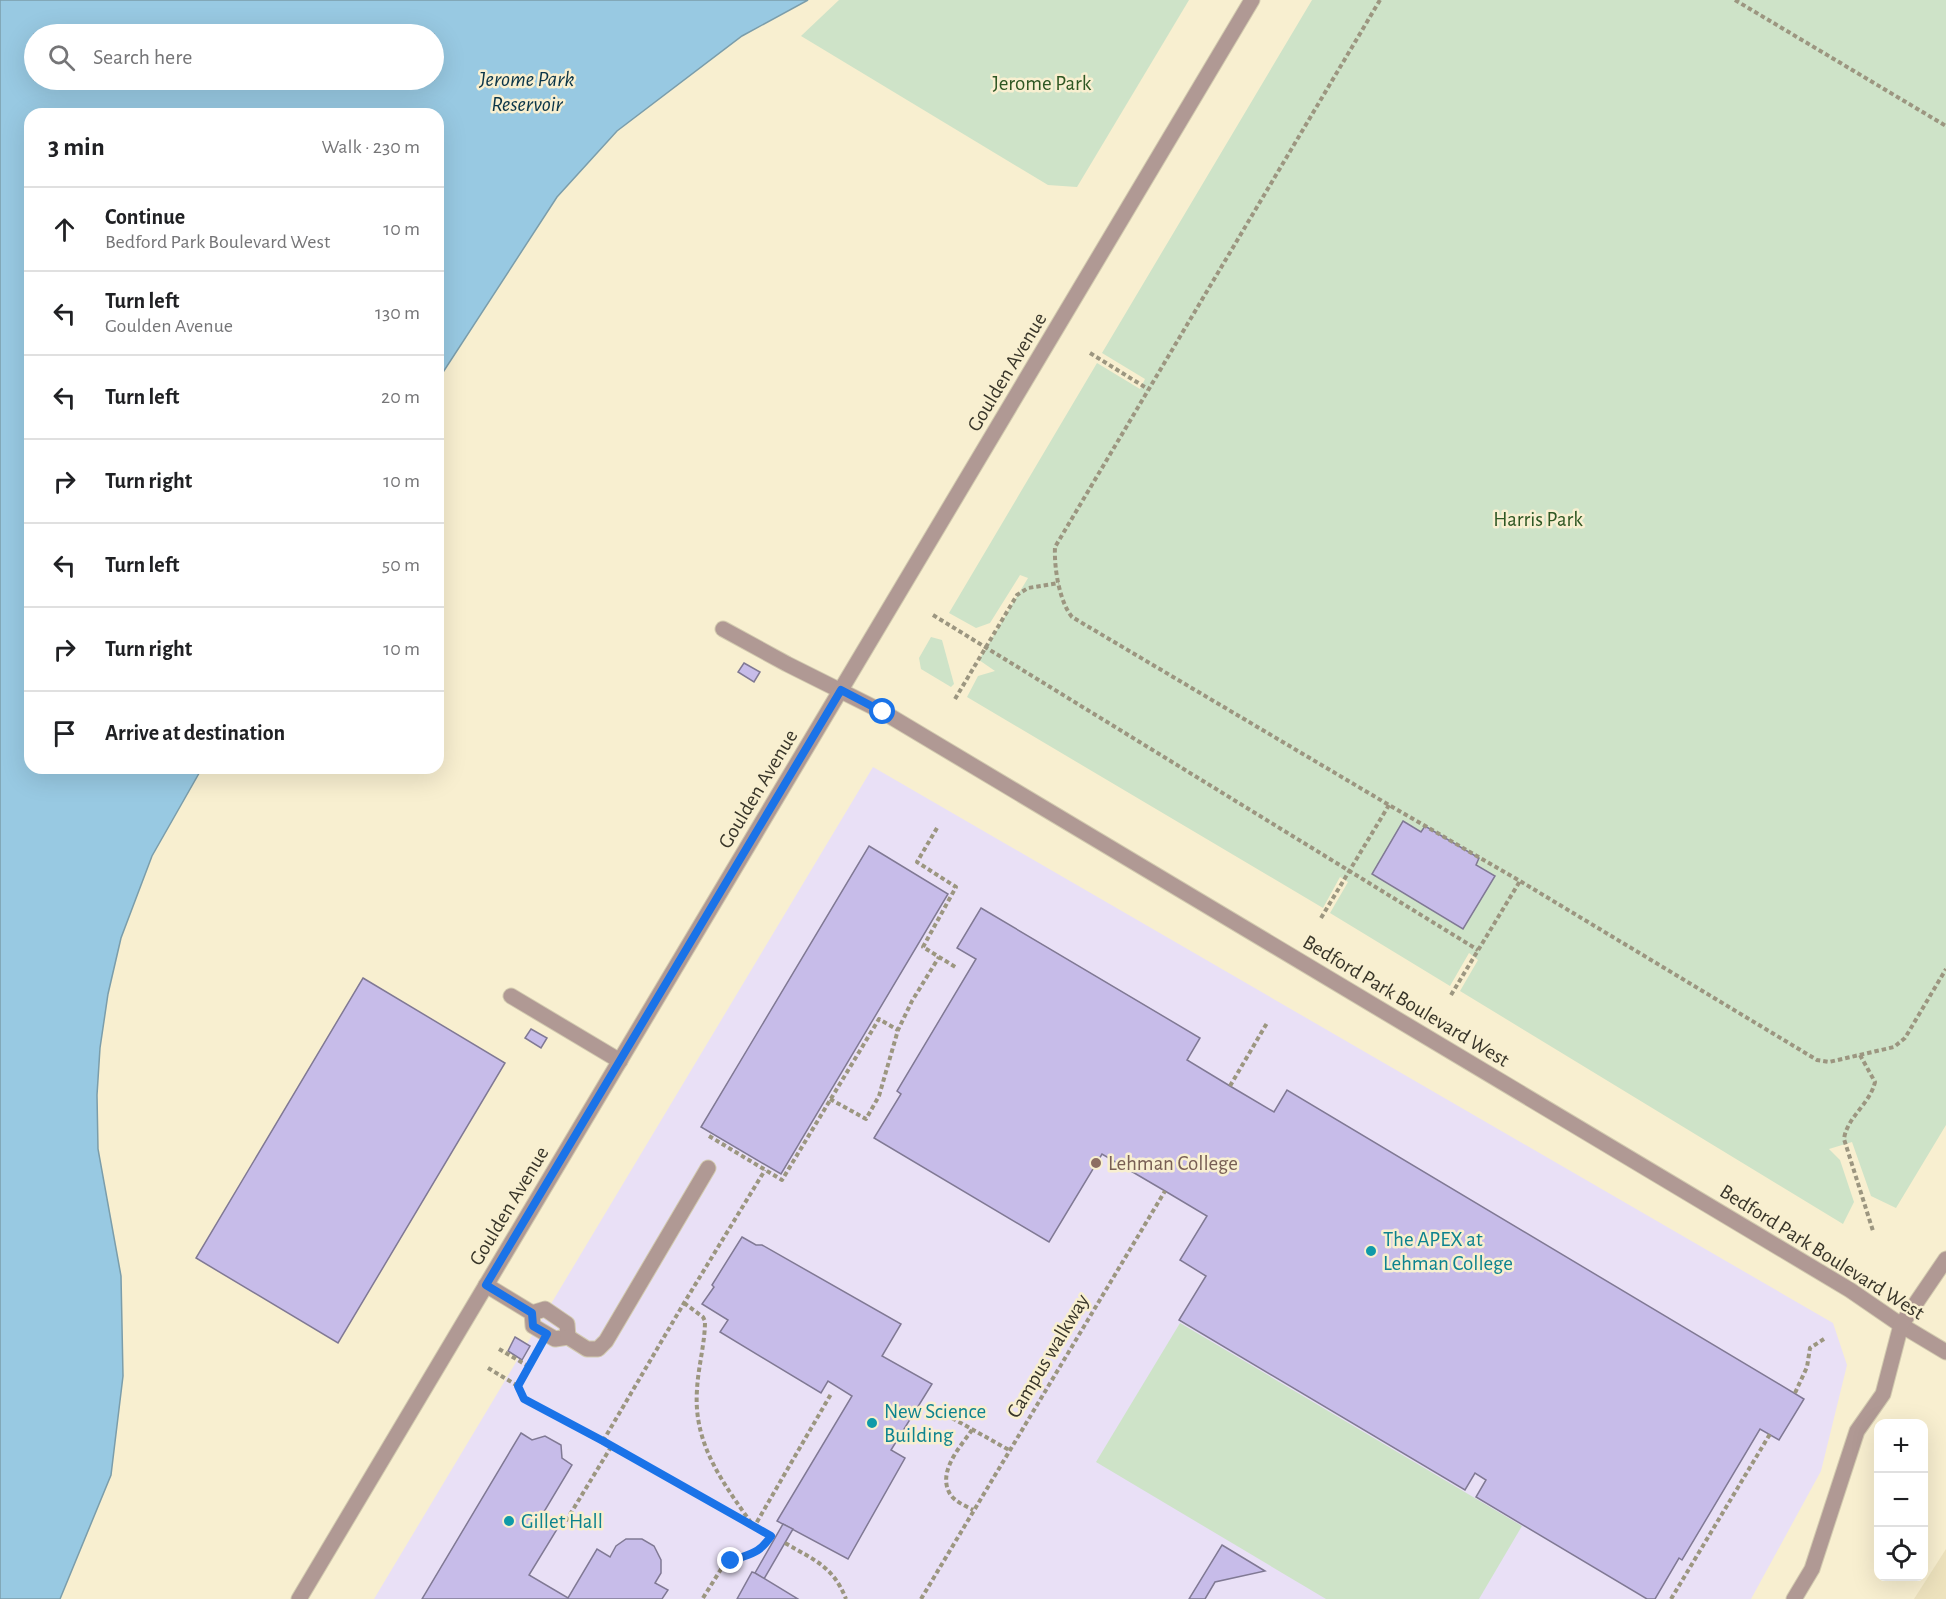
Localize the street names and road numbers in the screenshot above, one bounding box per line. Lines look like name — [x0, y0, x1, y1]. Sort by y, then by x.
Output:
street label: Goulden Avenue — [963, 309, 1051, 435]
street label: Goulden Avenue — [714, 726, 802, 852]
street label: Bedford Park Boulevard West — [1299, 931, 1513, 1071]
street label: Goulden Avenue — [465, 1143, 553, 1269]
street label: Bedford Park Boulevard West — [1716, 1180, 1928, 1324]
street label: Campus walkway — [1003, 1290, 1093, 1422]

